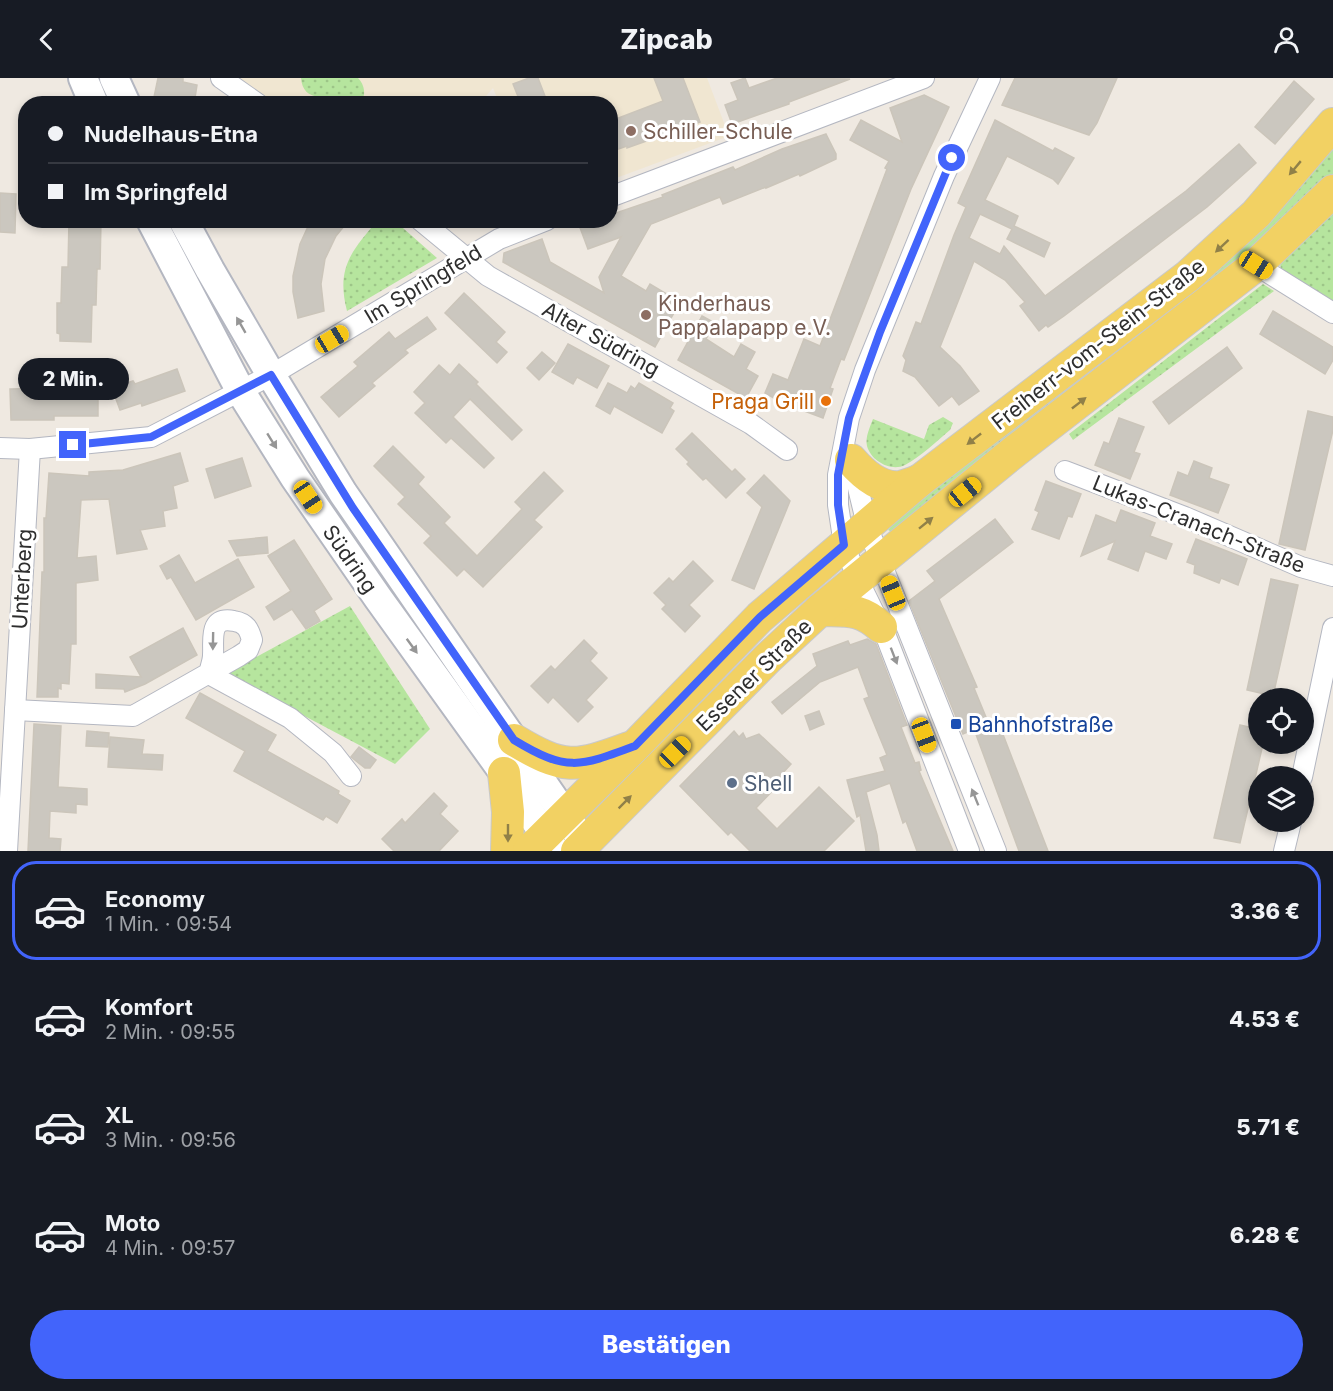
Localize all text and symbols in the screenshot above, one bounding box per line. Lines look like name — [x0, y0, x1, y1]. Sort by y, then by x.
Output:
icon: back — [30, 23, 63, 56]
text: Zipcab — [620, 23, 713, 56]
icon: person — [1270, 23, 1303, 56]
place label: Schiller-Schule — [643, 119, 793, 144]
text: Nudelhaus-Etna — [84, 121, 258, 147]
marker: Schiller-Schule — [624, 124, 638, 138]
route start — [938, 144, 965, 171]
one-way arrow — [1289, 160, 1302, 175]
text: Im Springfeld — [84, 179, 228, 205]
street label: Im Springfeld — [360, 239, 486, 329]
one-way arrow — [1215, 239, 1230, 252]
car — [1236, 248, 1276, 282]
street label: Freiherr-vom-Stein-Straße — [987, 253, 1209, 435]
place label: Kinderhaus Pappalapapp e.V. — [658, 291, 831, 340]
street label: Alter Südring — [538, 297, 664, 381]
marker: Kinderhaus Pappalapapp e.V. — [639, 308, 653, 322]
one-way arrow — [236, 317, 247, 333]
car — [312, 322, 352, 356]
callout: 2 Min. — [17, 358, 128, 400]
text: 2 Min. — [43, 367, 104, 391]
place label: Praga Grill — [711, 389, 814, 414]
marker: Praga Grill — [819, 394, 833, 408]
one-way arrow — [1071, 397, 1087, 410]
route end — [59, 431, 86, 458]
one-way arrow — [966, 432, 982, 445]
one-way arrow — [266, 433, 277, 449]
street label: Lukas-Cranach-Straße — [1089, 470, 1309, 578]
car — [945, 474, 985, 510]
car — [290, 477, 326, 517]
one-way arrow — [918, 518, 933, 530]
street label: Südring — [318, 520, 382, 598]
street label: Unterberg — [7, 528, 37, 630]
car — [878, 573, 908, 613]
street label: Essener Straße — [691, 614, 817, 736]
one-way arrow — [208, 632, 218, 651]
one-way arrow — [406, 637, 418, 653]
one-way arrow — [889, 647, 899, 665]
map controls — [1248, 688, 1314, 832]
button: locate — [1248, 688, 1314, 754]
place label: Bahnhofstraße — [968, 712, 1114, 737]
car — [909, 715, 939, 755]
marker: Bahnhofstraße — [949, 717, 963, 731]
car — [656, 733, 694, 771]
button: layers — [1248, 766, 1314, 832]
place label: Shell — [744, 771, 792, 796]
marker: Shell — [725, 776, 739, 790]
one-way arrow — [970, 787, 980, 805]
one-way arrow — [617, 796, 631, 810]
one-way arrow — [503, 824, 513, 843]
icon: car — [33, 884, 87, 938]
text: Economy — [105, 886, 205, 912]
text: 3.36 € — [1230, 898, 1300, 924]
text: 1 Min. · 09:54 — [105, 912, 232, 936]
icon: car — [33, 992, 87, 1046]
text: Komfort — [105, 994, 193, 1020]
text: 4.53 € — [1229, 1006, 1300, 1032]
text: 2 Min. · 09:55 — [105, 1020, 235, 1044]
icon: car — [33, 1100, 87, 1154]
text: XL — [105, 1102, 134, 1128]
text: 5.71 € — [1236, 1114, 1300, 1140]
text: 3 Min. · 09:56 — [105, 1128, 236, 1152]
icon: car — [33, 1208, 87, 1262]
text: Moto — [105, 1210, 160, 1236]
text: 6.28 € — [1230, 1222, 1300, 1248]
text: 4 Min. · 09:57 — [105, 1236, 235, 1260]
button: Bestätigen — [30, 1310, 1303, 1379]

